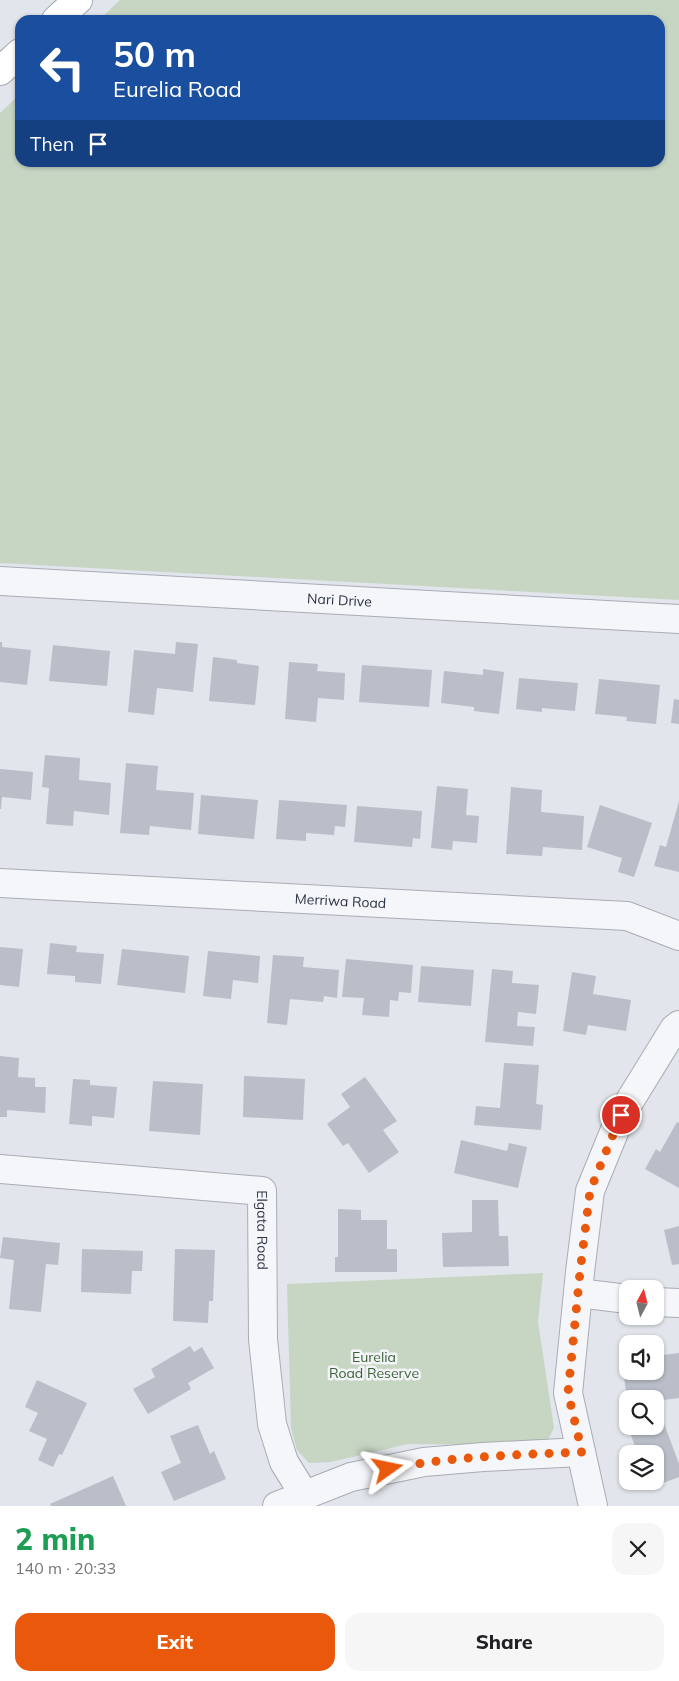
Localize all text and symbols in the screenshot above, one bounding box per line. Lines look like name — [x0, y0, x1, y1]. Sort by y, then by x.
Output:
text: 50 m — [113, 32, 196, 76]
icon: left — [30, 35, 95, 100]
text: Eurelia Road — [113, 75, 242, 103]
icon: arrive — [84, 130, 112, 158]
text: Then — [30, 132, 74, 156]
street label: Nari Drive — [307, 589, 372, 611]
street label: Merriwa Road — [294, 890, 387, 912]
pin — [600, 1094, 642, 1136]
icon: arrive — [607, 1101, 635, 1129]
street label: Elgata Road — [253, 1190, 272, 1270]
north arrow — [619, 1280, 664, 1325]
map controls — [619, 1280, 664, 1490]
button: sound — [619, 1335, 664, 1380]
park label: Eurelia Road Reserve — [329, 1348, 419, 1382]
button: search — [619, 1390, 664, 1435]
position arrow — [361, 1442, 413, 1494]
button: layers — [619, 1445, 664, 1490]
text: 2 min — [15, 1520, 95, 1558]
button: close — [612, 1523, 664, 1575]
text: 140 m · 20:33 — [15, 1558, 116, 1578]
button: Exit — [15, 1613, 335, 1671]
button: Share — [345, 1613, 664, 1671]

